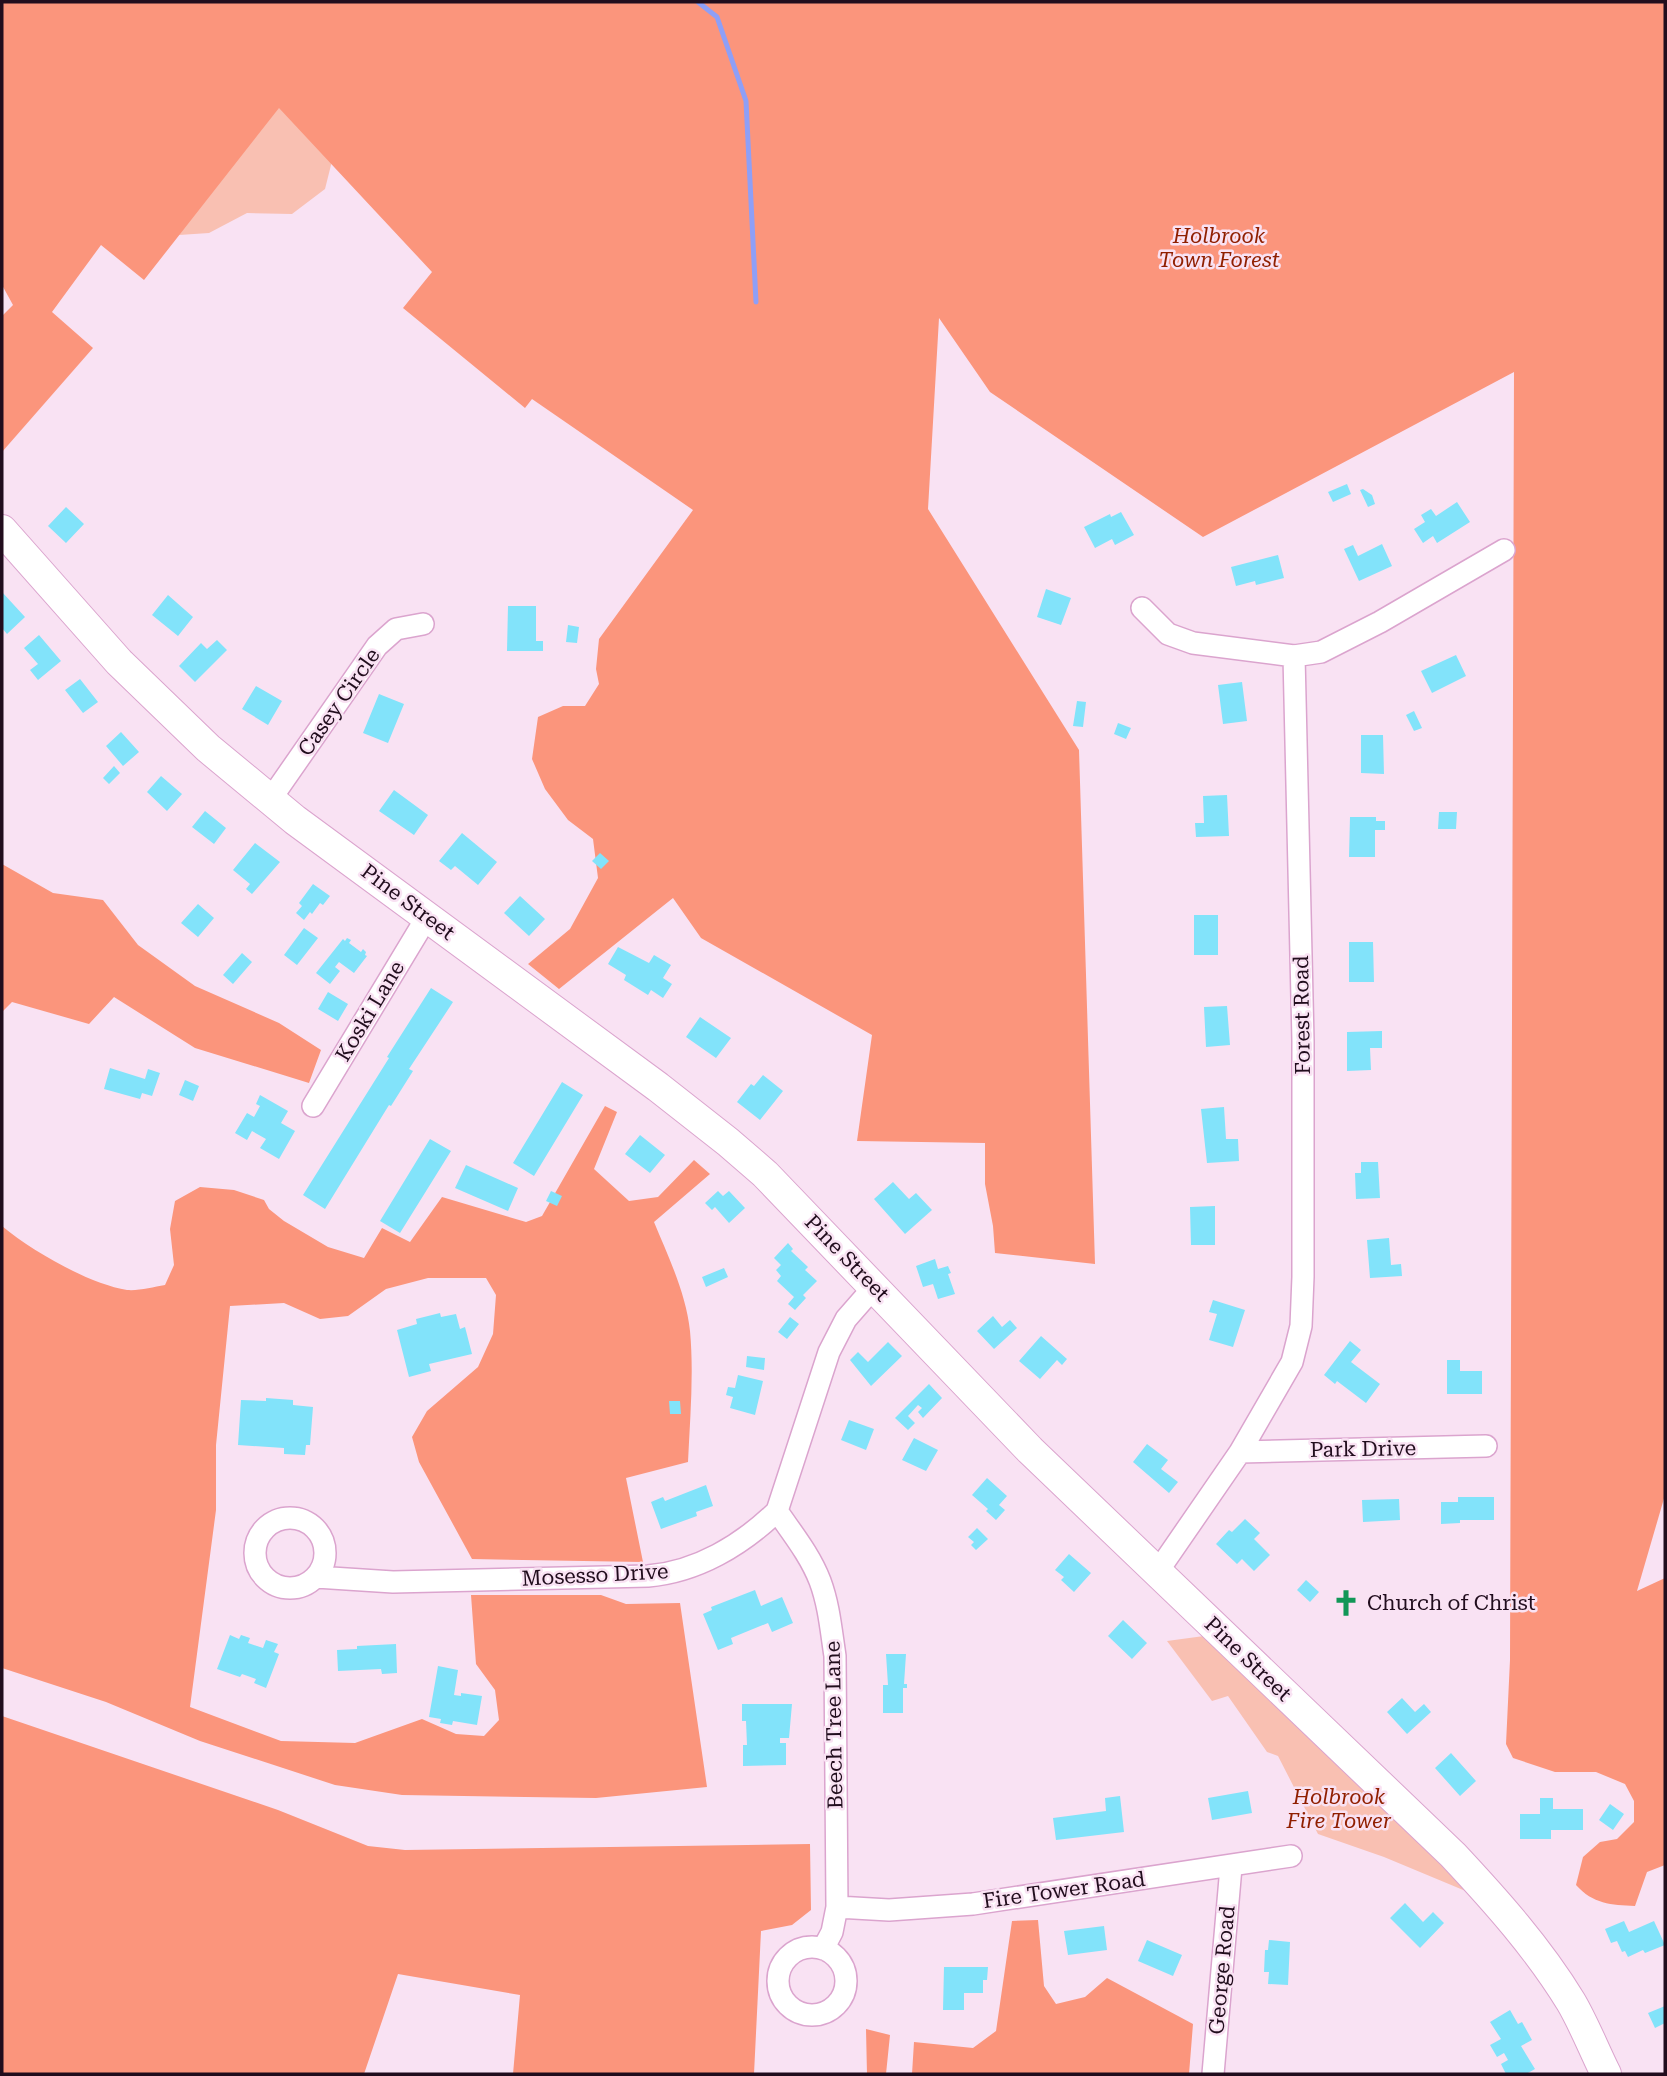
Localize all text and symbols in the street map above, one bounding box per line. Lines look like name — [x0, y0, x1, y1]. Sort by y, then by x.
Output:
park label: Holbrook Town Forest — [1158, 224, 1280, 272]
street label: Casey Circle — [293, 644, 385, 760]
street label: Pine Street — [356, 859, 460, 945]
street label: Forest Road — [1289, 955, 1315, 1075]
street label: Koski Lane — [331, 957, 409, 1065]
street label: Pine Street — [800, 1210, 894, 1306]
street label: Park Drive — [1310, 1436, 1416, 1462]
street label: Mosesso Drive — [521, 1559, 669, 1591]
church icon: Church of Christ — [1331, 1588, 1361, 1618]
place label: Church of Christ — [1367, 1591, 1536, 1615]
street label: Pine Street — [1200, 1612, 1296, 1706]
street label: Beech Tree Lane — [821, 1641, 847, 1809]
park label: Holbrook Fire Tower — [1286, 1785, 1392, 1833]
street label: Fire Tower Road — [981, 1867, 1147, 1913]
street label: George Road — [1204, 1904, 1240, 2036]

